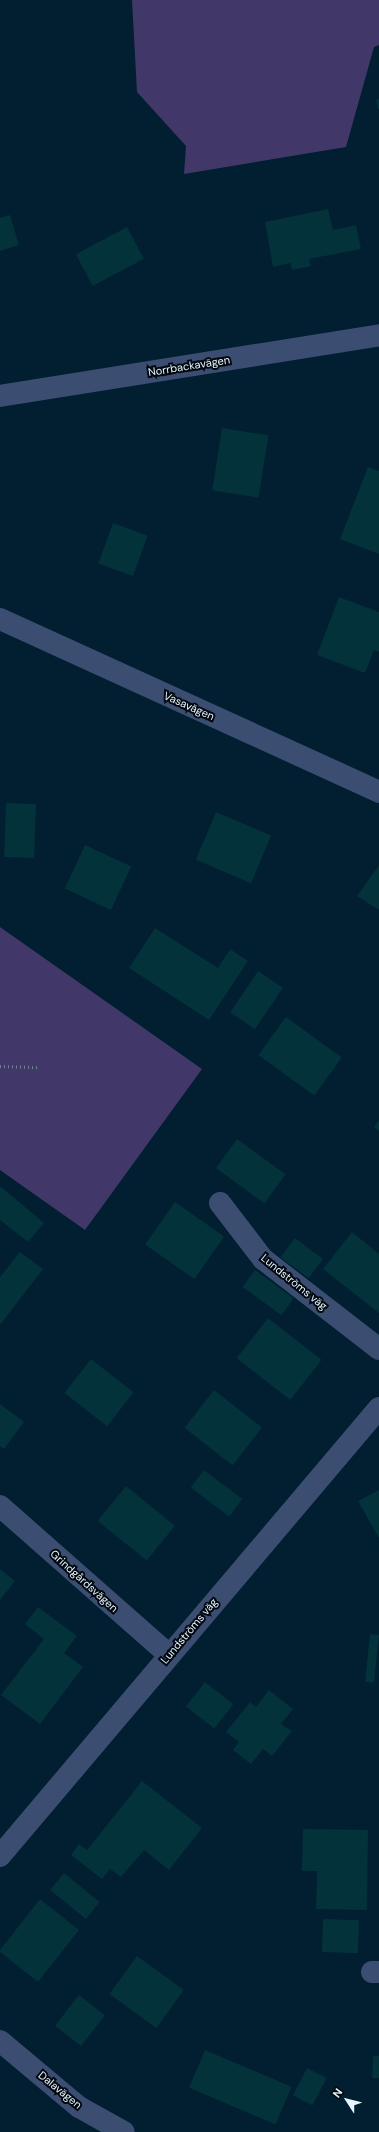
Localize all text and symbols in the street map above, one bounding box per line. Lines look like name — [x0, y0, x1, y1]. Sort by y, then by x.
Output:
street label: Norrbackavägen — [147, 353, 231, 379]
street label: Vasavägen — [162, 689, 216, 723]
street label: Lundströms väg — [258, 1251, 330, 1313]
street label: Grindgårdsvägen — [47, 1547, 121, 1615]
street label: Lundströms väg — [158, 1596, 220, 1666]
street label: Dalavägen — [36, 2069, 84, 2111]
north arrow — [327, 2080, 367, 2120]
text: N — [329, 2086, 345, 2100]

